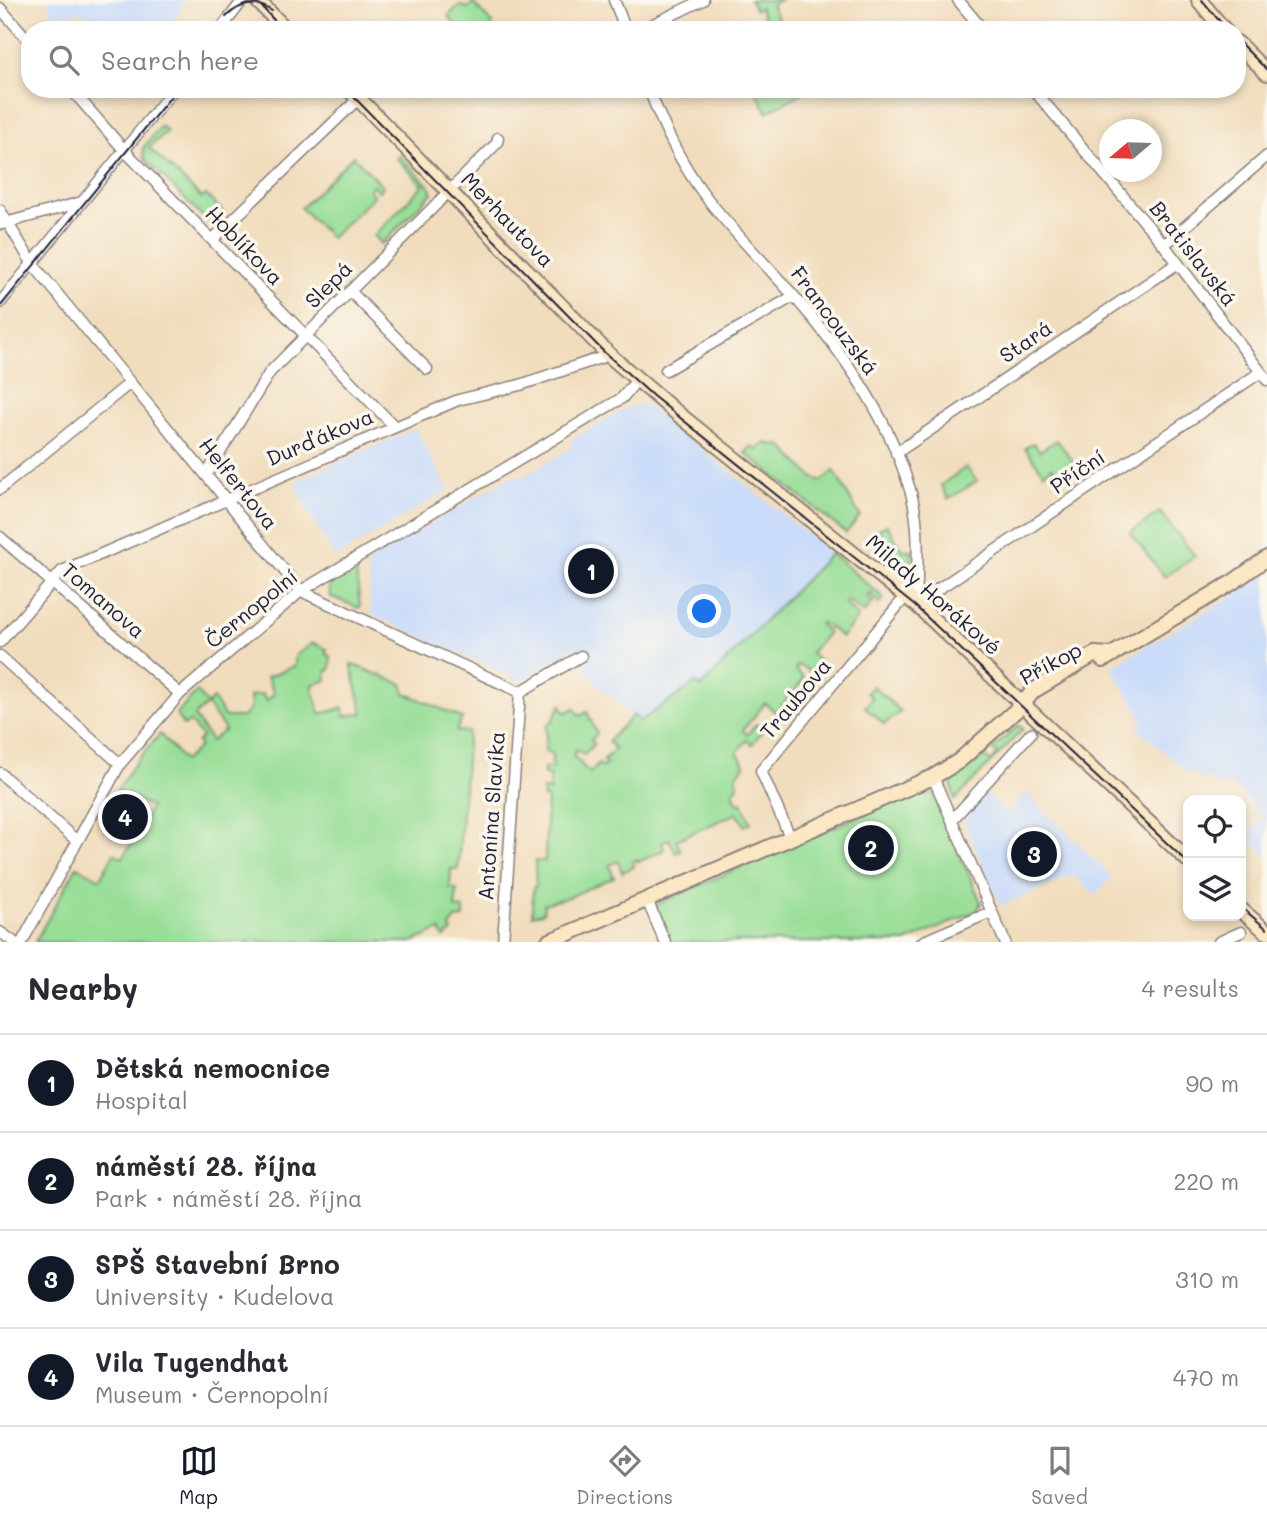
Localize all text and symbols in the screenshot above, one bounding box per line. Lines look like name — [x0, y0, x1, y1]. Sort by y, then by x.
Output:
search box — [21, 21, 1246, 98]
icon: search — [45, 41, 83, 79]
text: Search here — [101, 43, 259, 77]
north arrow — [1099, 119, 1162, 182]
street label: Merhautova — [456, 165, 560, 272]
street label: Bratislavská — [1145, 195, 1244, 311]
street label: Hoblíkova — [200, 199, 290, 290]
street label: Slepá — [299, 255, 357, 313]
street label: Francouzská — [785, 260, 885, 380]
street label: Stará — [994, 313, 1057, 368]
street label: Durďákova — [262, 402, 377, 471]
street label: Helfertova — [194, 431, 285, 535]
street label: Příční — [1045, 443, 1110, 499]
street label: Milady Horákové — [861, 528, 1007, 660]
pin: 1 — [568, 545, 614, 597]
street label: Tomanova — [57, 556, 151, 644]
street label: Černopolní — [199, 562, 303, 653]
your location — [687, 594, 721, 628]
street label: Příkop — [1015, 635, 1086, 690]
street label: Traubova — [753, 652, 836, 744]
street label: Antonína Slavíka — [471, 730, 510, 901]
pin: 4 — [102, 791, 148, 843]
map controls — [1183, 795, 1246, 921]
button: locate — [1183, 795, 1246, 858]
pin: 2 — [848, 822, 894, 874]
pin: 3 — [1011, 828, 1057, 880]
button: layers — [1183, 858, 1246, 921]
text: Nearby — [28, 968, 138, 1008]
text: 4 results — [1142, 973, 1239, 1003]
text: Dětská nemocnice — [95, 1051, 330, 1085]
text: 1 — [46, 1068, 56, 1098]
text: 90 m — [1186, 1068, 1239, 1098]
text: Hospital — [95, 1085, 188, 1115]
text: náměstí 28. října — [95, 1149, 317, 1183]
text: 2 — [45, 1166, 57, 1196]
text: 220 m — [1173, 1166, 1239, 1196]
text: Park · náměstí 28. října — [95, 1183, 362, 1213]
text: SPŠ Stavební Brno — [95, 1247, 340, 1281]
text: 3 — [44, 1264, 58, 1294]
text: 310 m — [1175, 1264, 1239, 1294]
text: University · Kudelova — [95, 1281, 334, 1311]
text: Vila Tugendhat — [95, 1345, 289, 1379]
text: 4 — [44, 1362, 58, 1392]
text: 470 m — [1173, 1362, 1239, 1392]
text: Museum · Černopolní — [95, 1379, 329, 1409]
tab: Map — [179, 1442, 218, 1509]
tab: Directions — [576, 1442, 673, 1509]
tab: Saved — [1031, 1442, 1088, 1509]

